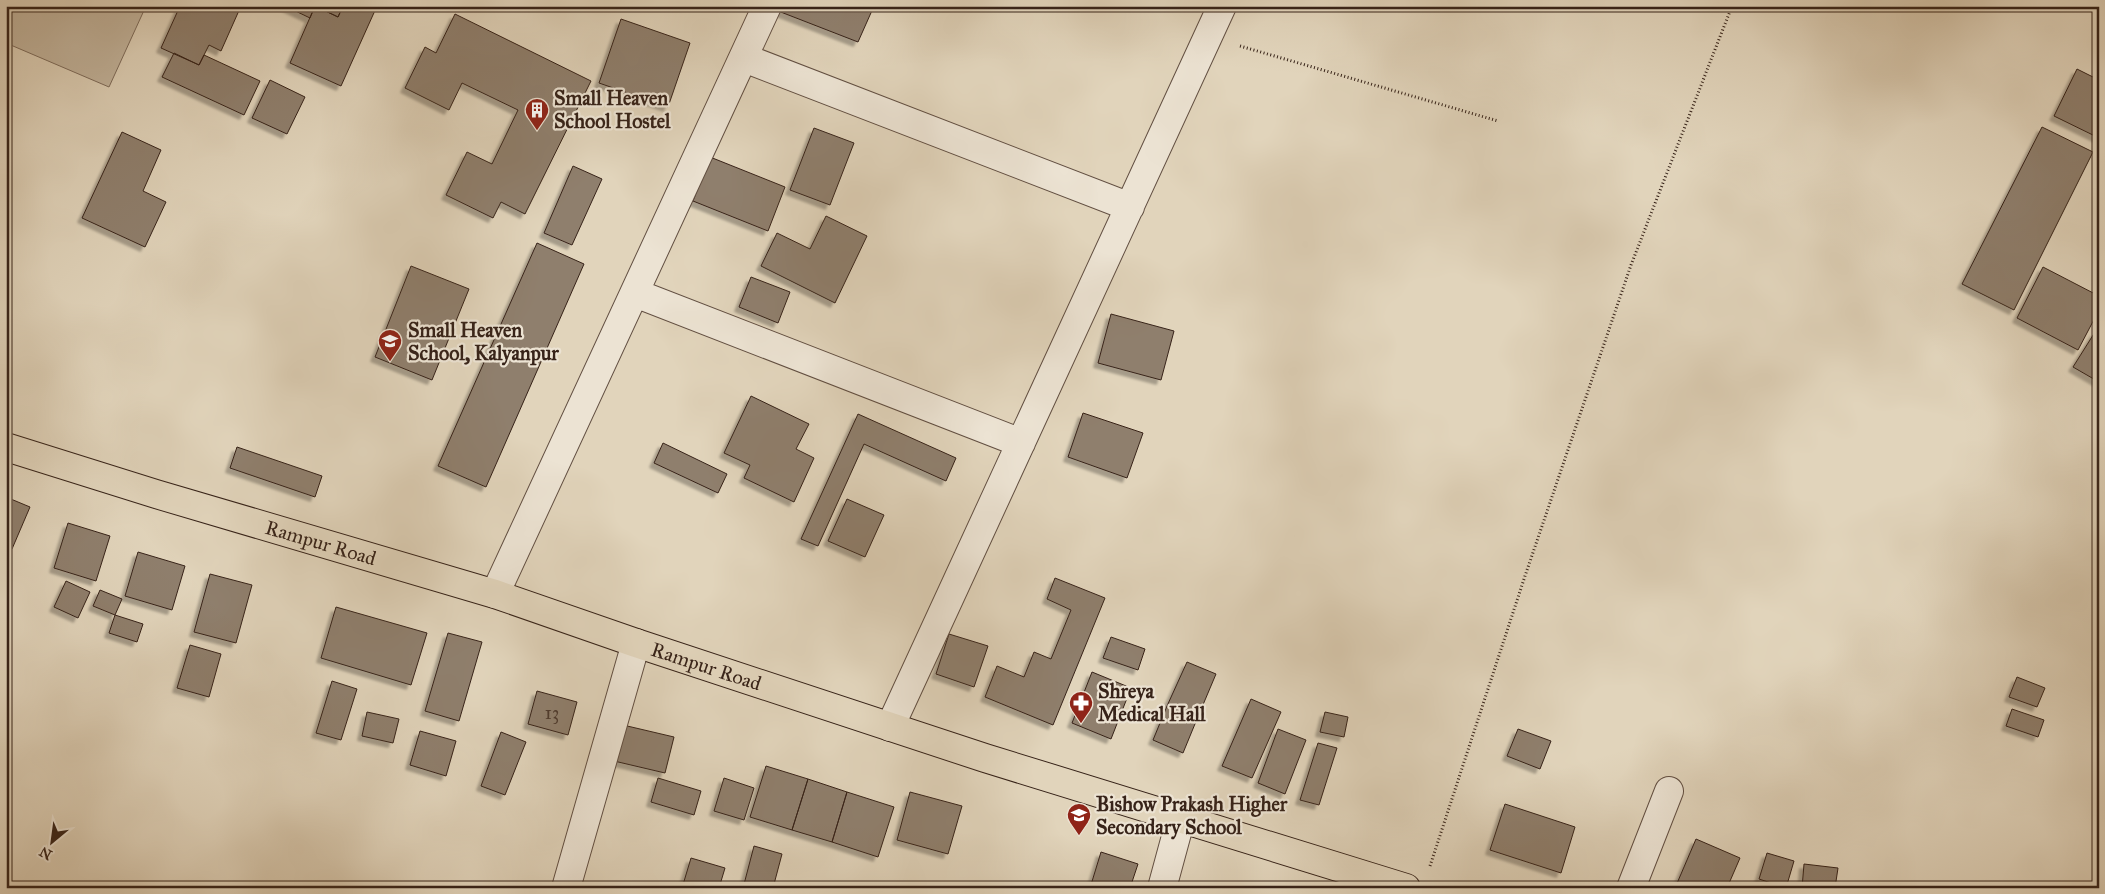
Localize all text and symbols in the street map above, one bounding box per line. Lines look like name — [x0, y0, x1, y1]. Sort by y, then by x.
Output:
place label: Small Heaven School Hostel — [554, 86, 671, 133]
building icon: Small Heaven School Hostel — [524, 97, 550, 131]
place label: Small Heaven School, Kalyanpur — [408, 318, 559, 366]
school or university icon: Small Heaven School, Kalyanpur — [377, 328, 403, 362]
street label: Rampur Road — [262, 515, 379, 570]
street label: Rampur Road — [648, 637, 764, 695]
place label: Shreya Medical Hall — [1098, 679, 1206, 726]
pharmacy icon: Shreya Medical Hall — [1068, 690, 1094, 724]
house number: 13 — [545, 702, 559, 724]
place label: Bishow Prakash Higher Secondary School — [1096, 792, 1288, 840]
school or university icon: Bishow Prakash Higher Secondary School — [1066, 802, 1092, 836]
north arrow — [28, 816, 78, 866]
text: N — [37, 843, 55, 863]

